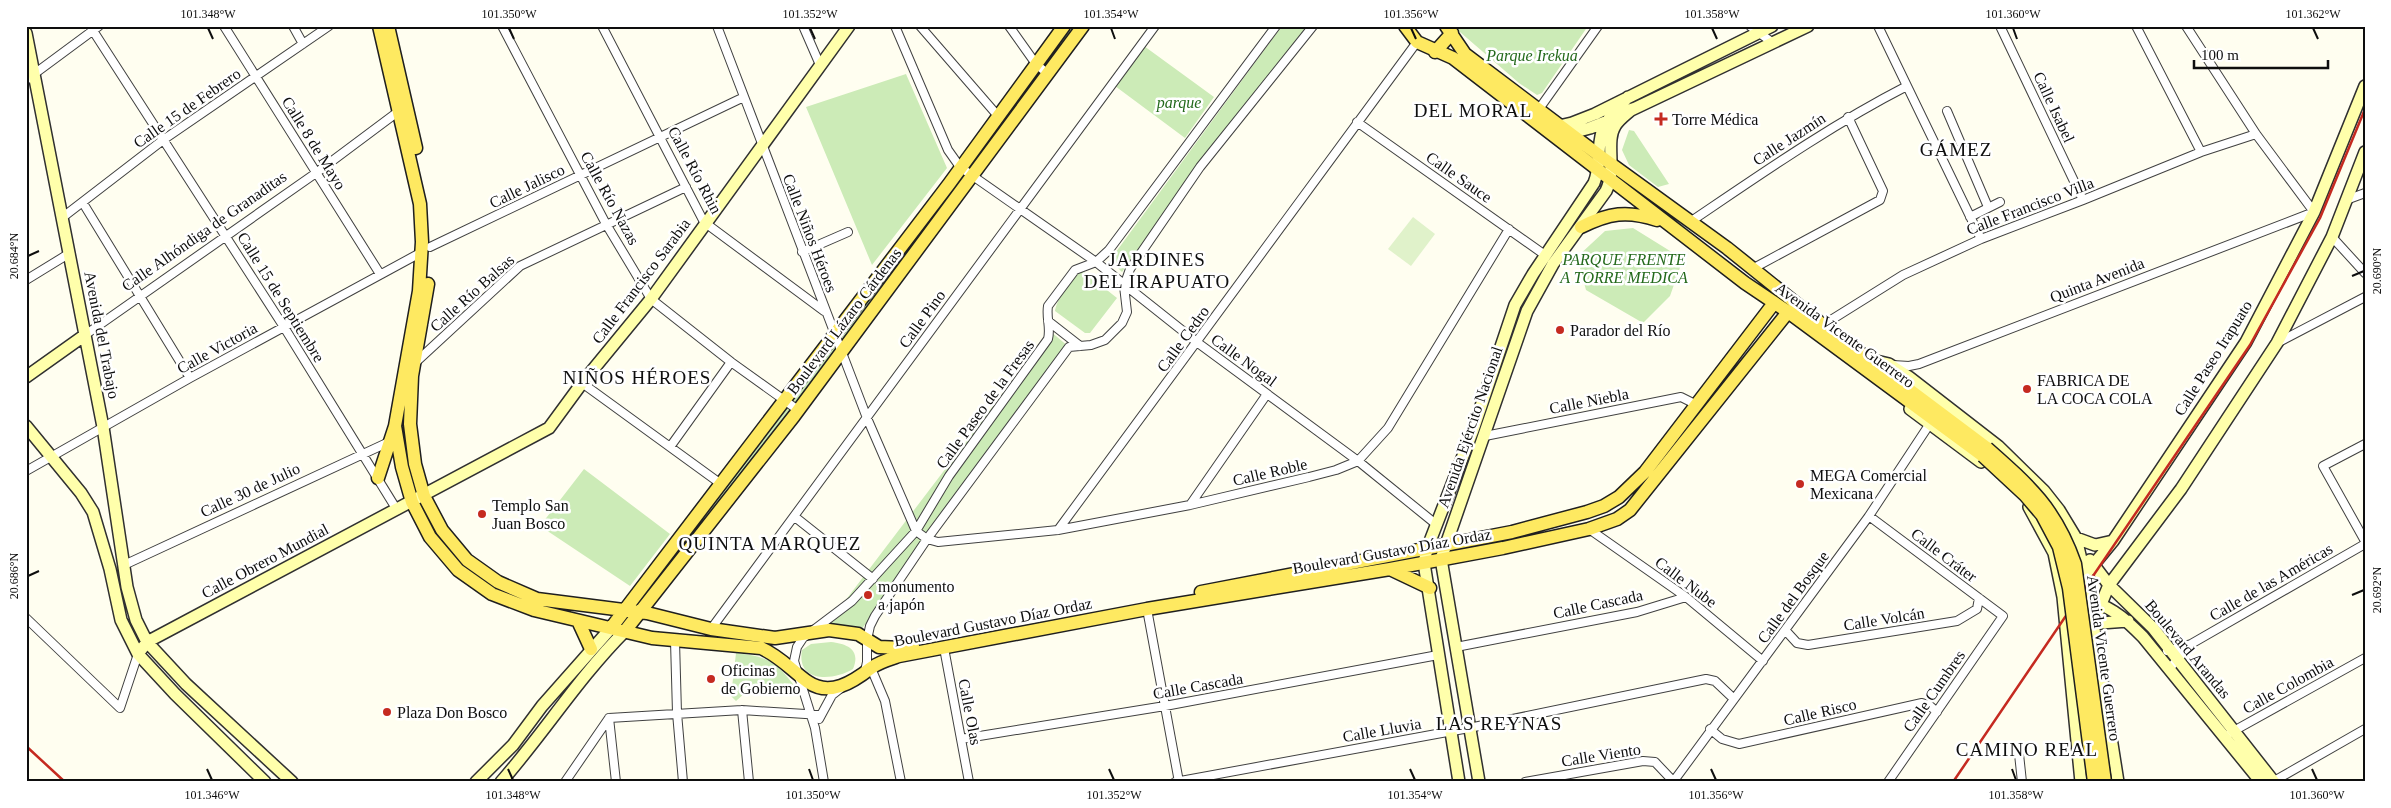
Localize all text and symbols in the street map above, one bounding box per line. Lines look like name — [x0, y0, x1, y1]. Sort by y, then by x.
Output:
text: 101.348°W — [180, 7, 236, 21]
text: 101.350°W — [481, 7, 537, 21]
text: 101.352°W — [782, 7, 838, 21]
text: 101.354°W — [1083, 7, 1139, 21]
text: 101.356°W — [1383, 7, 1439, 21]
text: 101.358°W — [1684, 7, 1740, 21]
text: 101.360°W — [1985, 7, 2041, 21]
text: 101.362°W — [2285, 7, 2341, 21]
scale bar — [2194, 38, 2327, 70]
park label: Parque Irekua — [1485, 47, 1578, 65]
text: 100 m — [2201, 47, 2239, 63]
street label: Calle 15 de Febrero — [130, 65, 244, 151]
street label: Calle Isabel — [2030, 69, 2078, 146]
street label: Calle 8 de Mayo — [278, 93, 349, 193]
park label: parque — [1156, 94, 1201, 112]
district label: DEL MORAL — [1414, 100, 1532, 121]
street label: Calle Jazmín — [1750, 109, 1828, 169]
place label: Torre Médica — [1672, 111, 1758, 128]
marker: Torre Médica — [1654, 112, 1668, 126]
street label: Calle Río Rhin — [665, 124, 725, 216]
district label: GÁMEZ — [1920, 139, 1992, 160]
street label: Calle Río Nazas — [577, 148, 643, 248]
street label: Calle Sauce — [1423, 148, 1495, 206]
street label: Calle Jalisco — [487, 161, 567, 211]
street label: Calle Alhóndiga de Granaditas — [119, 168, 290, 295]
street label: Calle Niños Héroes — [780, 171, 840, 295]
street label: Calle Francisco Villa — [1964, 174, 2096, 238]
street label: Calle Francisco Sarabia — [588, 215, 694, 347]
street label: Calle 15 de Septiembre — [233, 229, 328, 366]
text: 20.684°N — [7, 232, 21, 279]
street label: Boulevard Lázaro Cárdenas — [783, 245, 905, 397]
text: 20.690°N — [2370, 247, 2384, 294]
district label: JARDINES DEL IRAPUATO — [1084, 249, 1230, 292]
street label: Calle Río Balsas — [427, 251, 517, 335]
park label: PARQUE FRENTE A TORRE MEDICA — [1559, 251, 1688, 286]
street label: Quinta Avenida — [2047, 254, 2147, 306]
street label: Avenida del Trabajo — [80, 270, 123, 400]
street label: Avenida Vicente Guerrero — [1772, 279, 1918, 391]
street label: Calle Pino — [895, 287, 949, 351]
street label: Calle Paseo Irapuato — [2171, 297, 2256, 419]
street label: Calle Cedro — [1154, 303, 1212, 375]
street label: Calle Victoria — [174, 319, 260, 377]
place label: Parador del Río — [1570, 322, 1670, 339]
marker: Parador del Río — [1554, 324, 1566, 336]
street label: Calle Nogal — [1207, 331, 1281, 391]
street label: Calle Paseo de la Fresas — [933, 336, 1037, 472]
street label: Avenida Ejército Nacional — [1434, 344, 1507, 510]
district label: NIÑOS HÉROES — [563, 367, 711, 388]
place label: FABRICA DE LA COCA COLA — [2037, 372, 2153, 407]
marker: FABRICA DE LA COCA COLA — [2021, 383, 2033, 395]
street label: Calle Niebla — [1548, 385, 1630, 417]
street label: Calle Roble — [1231, 455, 1309, 489]
street label: Calle 30 de Julio — [197, 459, 303, 521]
place label: MEGA Comercial Mexicana — [1810, 467, 1927, 502]
marker: MEGA Comercial Mexicana — [1794, 478, 1806, 490]
place label: Templo San Juan Bosco — [492, 497, 569, 532]
marker: Templo San Juan Bosco — [476, 508, 488, 520]
street label: Calle Obrero Mundial — [199, 520, 332, 602]
street label: Boulevard Gustavo Díaz Ordaz — [1291, 525, 1493, 577]
street label: Calle Cráter — [1908, 525, 1981, 586]
district label: QUINTA MARQUEZ — [679, 533, 861, 554]
street label: Calle de las Américas — [2207, 540, 2335, 624]
street label: Calle del Bosque — [1754, 548, 1833, 647]
text: 20.686°N — [7, 552, 21, 599]
street label: Calle Nube — [1652, 553, 1720, 611]
text: 20.692°N — [2370, 566, 2384, 613]
street label: Avenida Vicente Guerrero — [2084, 574, 2124, 742]
place label: monumento a japón — [878, 578, 954, 614]
street label: Calle Cascada — [1552, 586, 1644, 622]
marker: monumento a japón — [862, 589, 874, 601]
street label: Boulevard Gustavo Díaz Ordaz — [893, 594, 1093, 650]
street label: Boulevard Arandas — [2142, 596, 2234, 702]
street label: Calle Volcán — [1842, 604, 1926, 634]
street label: Calle Cumbres — [1900, 647, 1968, 735]
street label: Calle Colombia — [2240, 653, 2336, 717]
place label: Oficinas de Gobierno — [721, 662, 801, 697]
street label: Calle Cascada — [1152, 670, 1244, 702]
marker: Oficinas de Gobierno — [705, 673, 717, 685]
street label: Calle Olas — [955, 677, 985, 747]
street label: Calle Risco — [1782, 695, 1858, 729]
place label: Plaza Don Bosco — [397, 704, 507, 721]
marker: Plaza Don Bosco — [381, 706, 393, 718]
district label: LAS REYNAS — [1436, 713, 1562, 734]
street label: Calle Lluvia — [1341, 715, 1423, 745]
district label: CAMINO REAL — [1956, 739, 2098, 760]
street label: Calle Viento — [1560, 740, 1642, 770]
text: 101.346°W — [184, 788, 240, 802]
text: 101.348°W — [485, 788, 541, 802]
text: 101.350°W — [785, 788, 841, 802]
text: 101.352°W — [1086, 788, 1142, 802]
text: 101.354°W — [1387, 788, 1443, 802]
text: 101.356°W — [1688, 788, 1744, 802]
text: 101.358°W — [1988, 788, 2044, 802]
text: 101.360°W — [2289, 788, 2345, 802]

